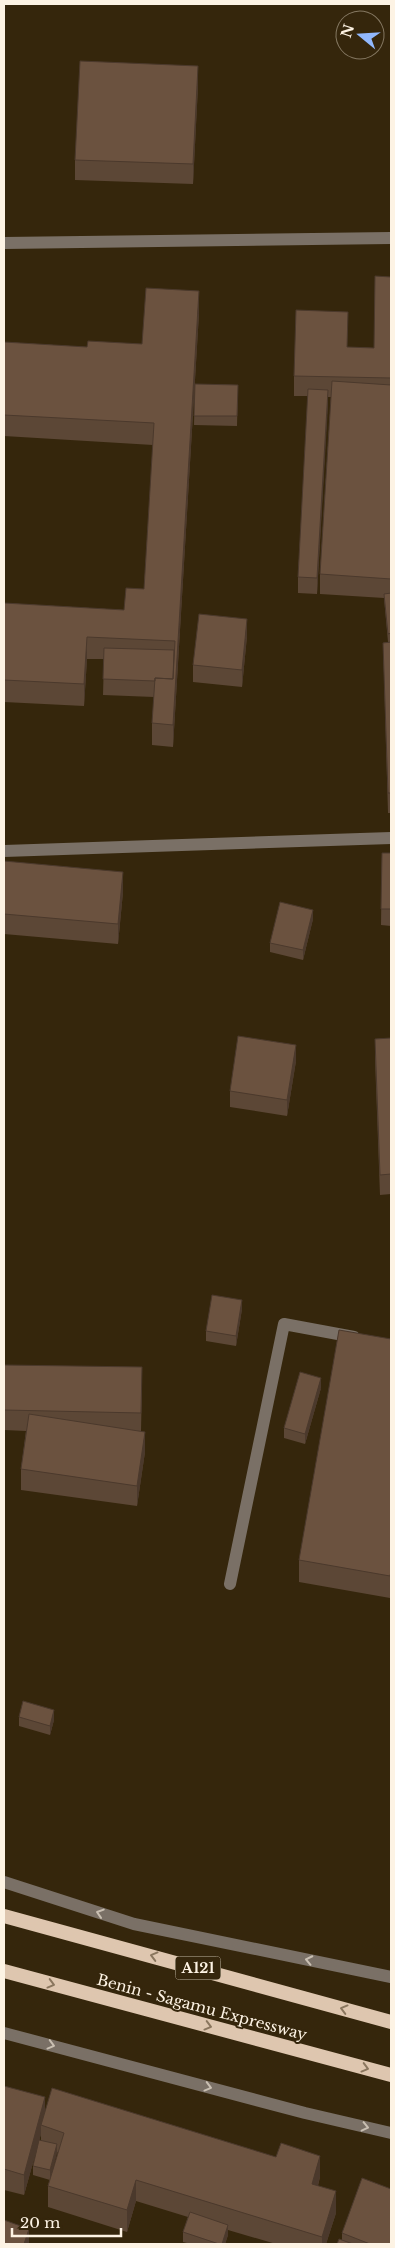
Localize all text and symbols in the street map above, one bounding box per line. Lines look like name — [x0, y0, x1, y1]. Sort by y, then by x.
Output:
north arrow — [335, 10, 385, 60]
text: N — [337, 22, 358, 40]
one-way arrow — [96, 1909, 104, 1919]
one-way arrow — [150, 1952, 158, 1962]
one-way arrow — [305, 1955, 314, 1966]
road number: A121 — [176, 1956, 220, 1980]
street label: Benin - Sagamu Expressway — [95, 1970, 310, 2044]
one-way arrow — [46, 1978, 54, 1988]
one-way arrow — [341, 2004, 349, 2014]
one-way arrow — [203, 2020, 212, 2031]
one-way arrow — [46, 2039, 55, 2050]
one-way arrow — [360, 2062, 369, 2073]
one-way arrow — [203, 2081, 212, 2092]
one-way arrow — [361, 2121, 370, 2132]
scale bar — [12, 2206, 121, 2238]
text: 20 m — [20, 2213, 60, 2232]

